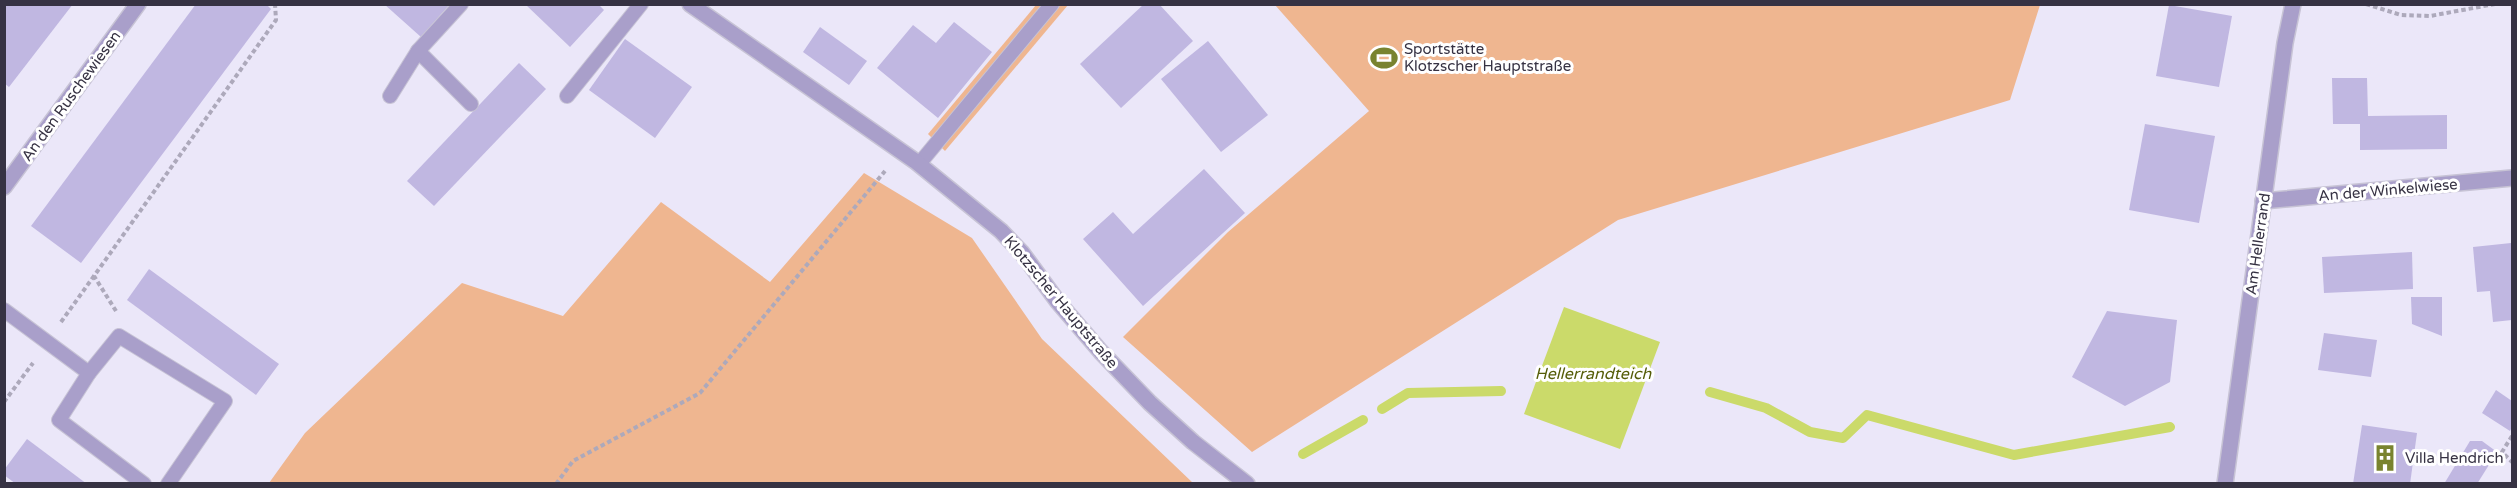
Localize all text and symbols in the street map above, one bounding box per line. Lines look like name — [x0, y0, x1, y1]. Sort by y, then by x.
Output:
street label: An den Ruschewiesen — [18, 27, 124, 165]
place label: Sportstätte Klotzscher Hauptstraße — [1404, 40, 1571, 75]
sports icon: Sportstätte Klotzscher Hauptstraße — [1369, 43, 1399, 73]
street label: An der Winkelwiese — [2318, 175, 2458, 205]
street label: Am Hellerrand — [2242, 192, 2274, 296]
street label: Klotzscher Hauptstraße — [1000, 232, 1122, 372]
water label: Hellerrandteich — [1535, 364, 1652, 384]
building icon: Villa Hendrich — [2370, 443, 2400, 473]
place label: Villa Hendrich — [2405, 449, 2504, 467]

